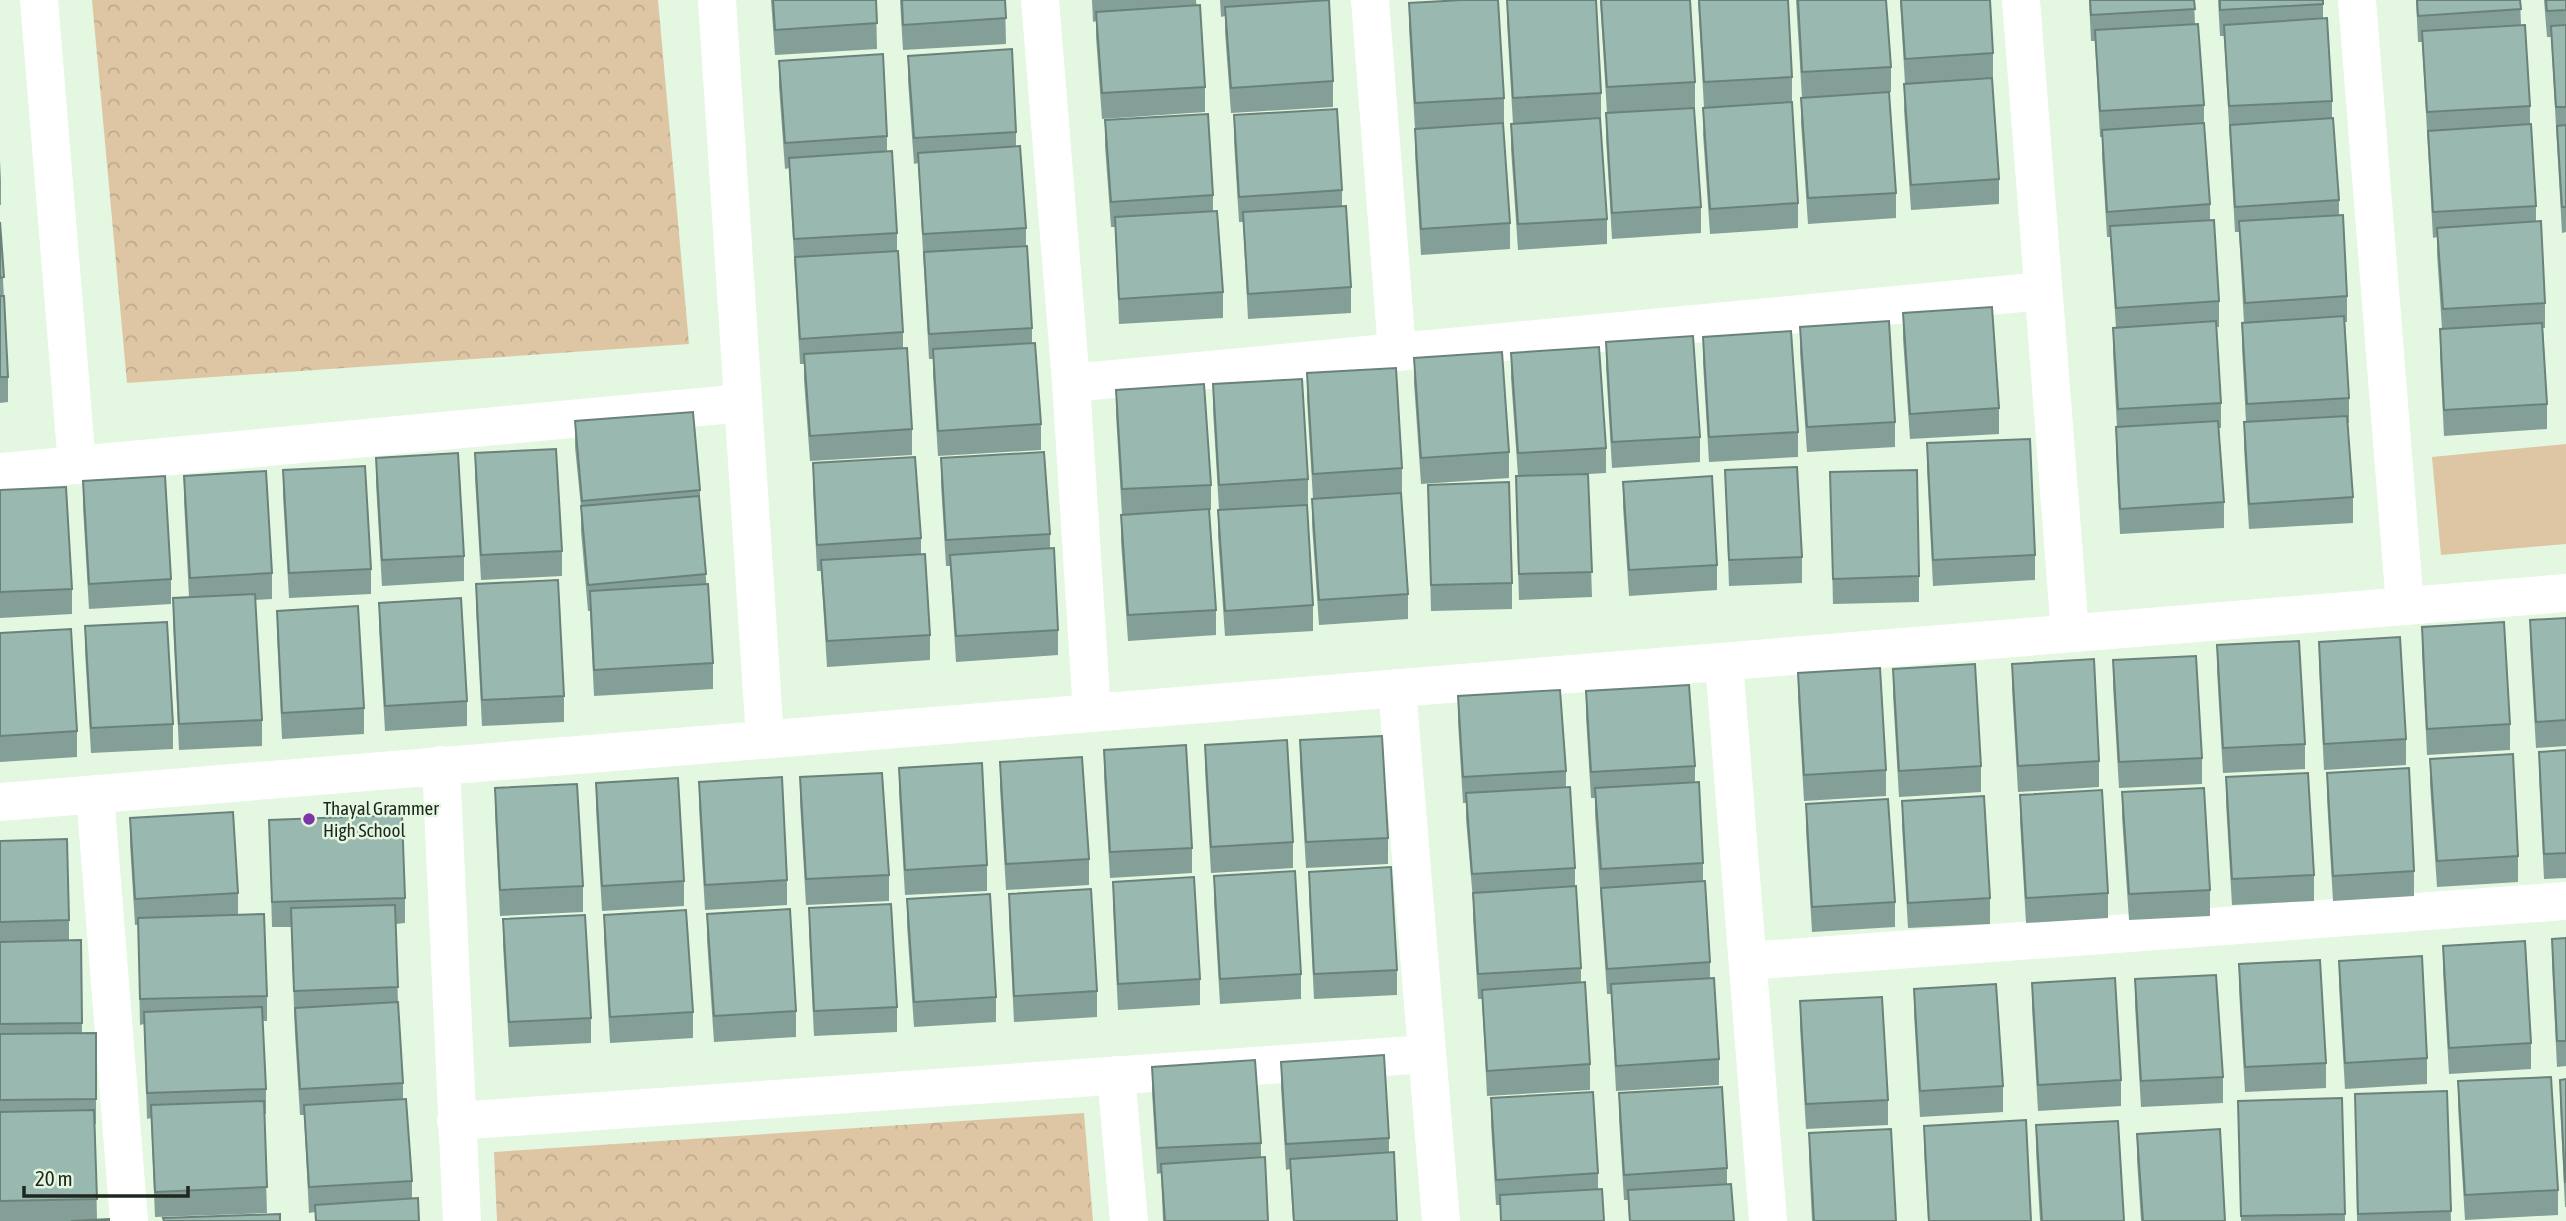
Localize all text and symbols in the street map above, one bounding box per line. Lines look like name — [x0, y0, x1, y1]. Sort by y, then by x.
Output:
place label: Thayal Grammer High School — [323, 797, 439, 841]
marker: Thayal Grammer High School — [301, 811, 317, 827]
scale bar — [24, 1154, 189, 1198]
text: 20 m — [35, 1166, 73, 1190]

